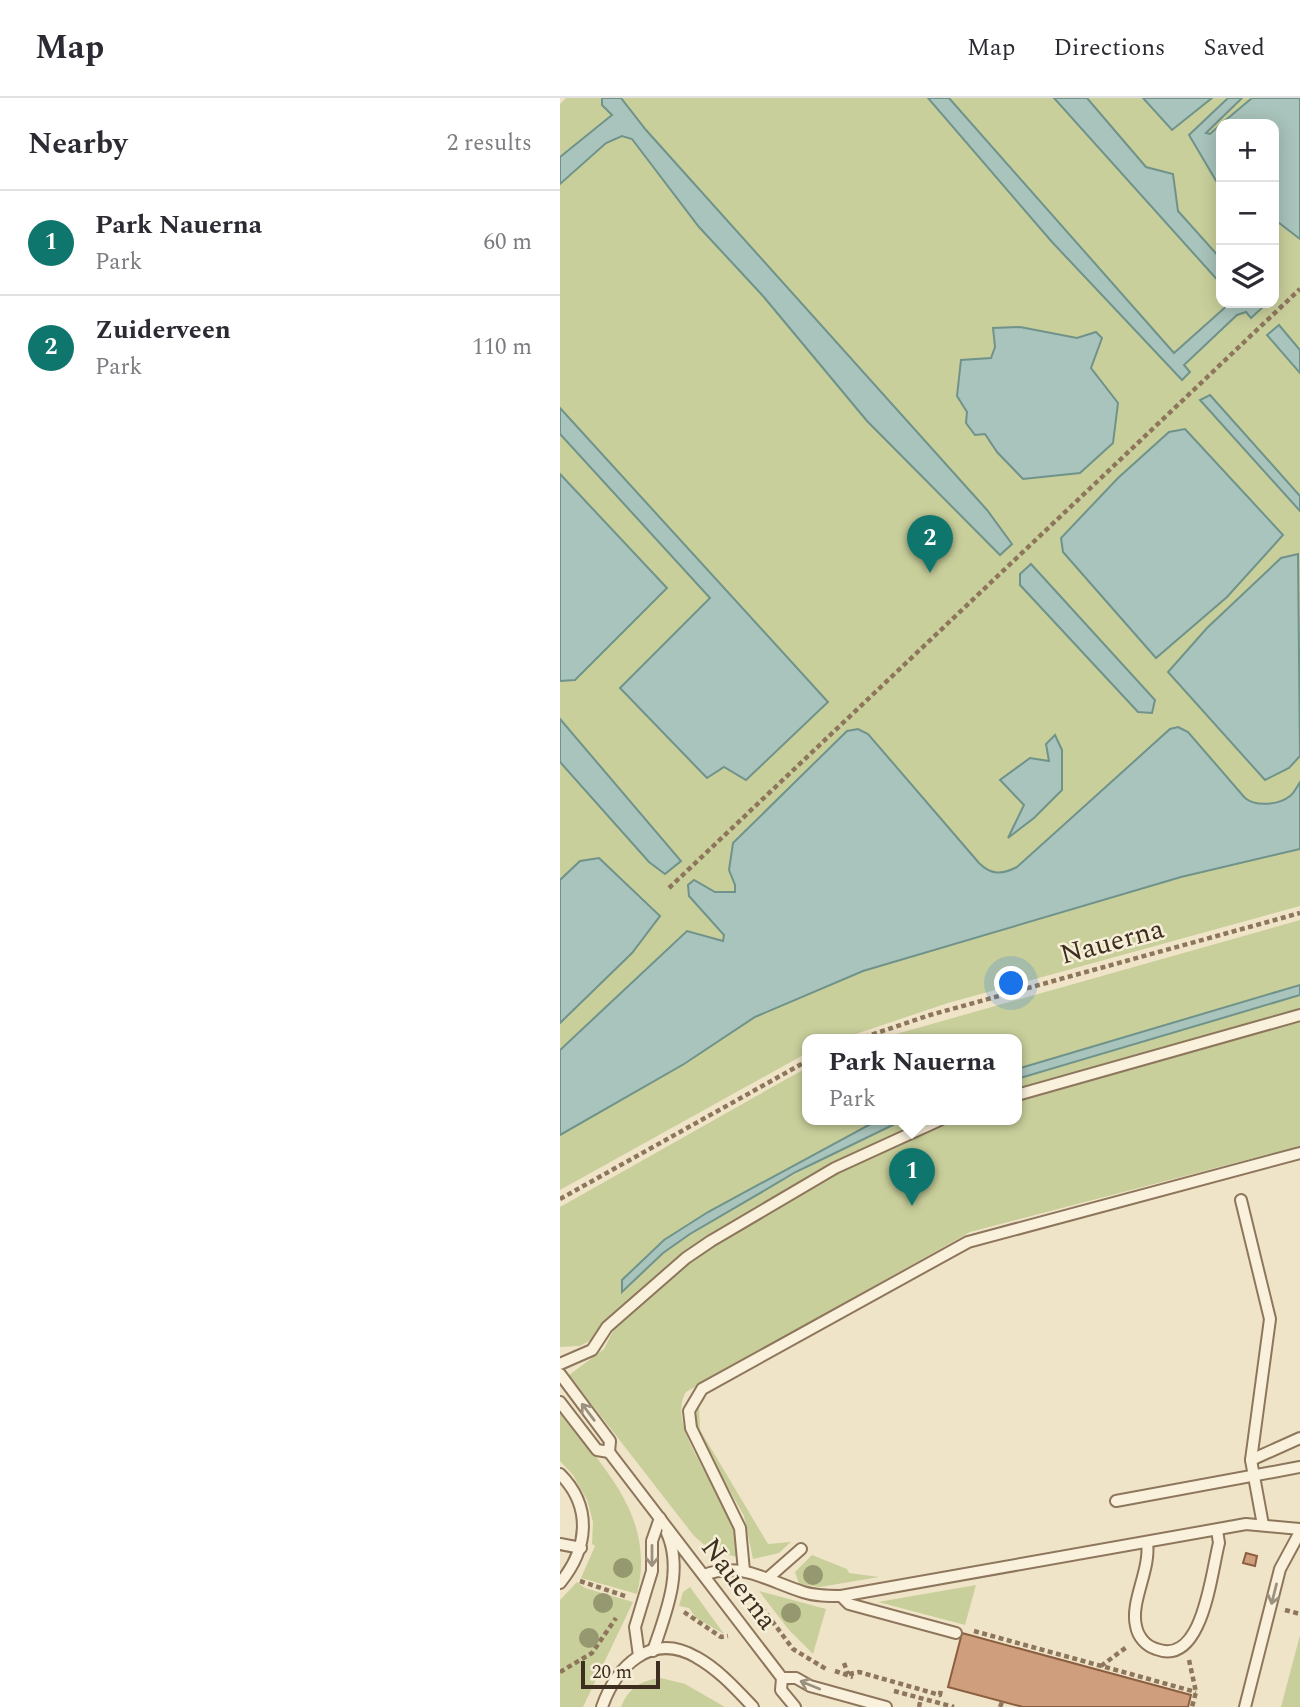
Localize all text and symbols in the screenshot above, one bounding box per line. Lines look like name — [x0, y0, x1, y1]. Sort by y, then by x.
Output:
text: Map — [35, 23, 104, 73]
text: Map — [967, 30, 1015, 66]
text: Directions — [1053, 30, 1165, 66]
text: Saved — [1203, 30, 1265, 66]
map controls — [1216, 119, 1279, 308]
button: + — [1216, 119, 1279, 182]
text: Nearby — [28, 121, 127, 167]
text: 2 results — [447, 126, 532, 161]
button: − — [1216, 182, 1279, 245]
text: Park Nauerna — [95, 205, 262, 245]
text: 1 — [45, 225, 57, 260]
text: 60 m — [483, 225, 532, 260]
text: Park — [95, 245, 142, 280]
button: layers — [1216, 245, 1279, 308]
text: Zuiderveen — [95, 310, 231, 350]
text: 2 — [45, 330, 57, 365]
text: 110 m — [472, 330, 532, 365]
text: Park — [95, 350, 142, 385]
pin: 2 — [907, 515, 953, 573]
street label: Nauerna — [1055, 907, 1169, 976]
your location — [994, 966, 1028, 1000]
popup — [802, 1034, 1022, 1125]
text: Park Nauerna — [828, 1042, 996, 1082]
text: Park — [828, 1082, 876, 1117]
pin: 1 — [889, 1148, 935, 1206]
one-way arrow — [581, 1403, 595, 1422]
street label: Nauerna — [690, 1529, 788, 1640]
one-way arrow — [645, 1544, 659, 1567]
one-way arrow — [1267, 1582, 1280, 1605]
scale bar — [581, 1658, 660, 1690]
text: 20 m — [592, 1658, 632, 1687]
one-way arrow — [800, 1677, 821, 1690]

